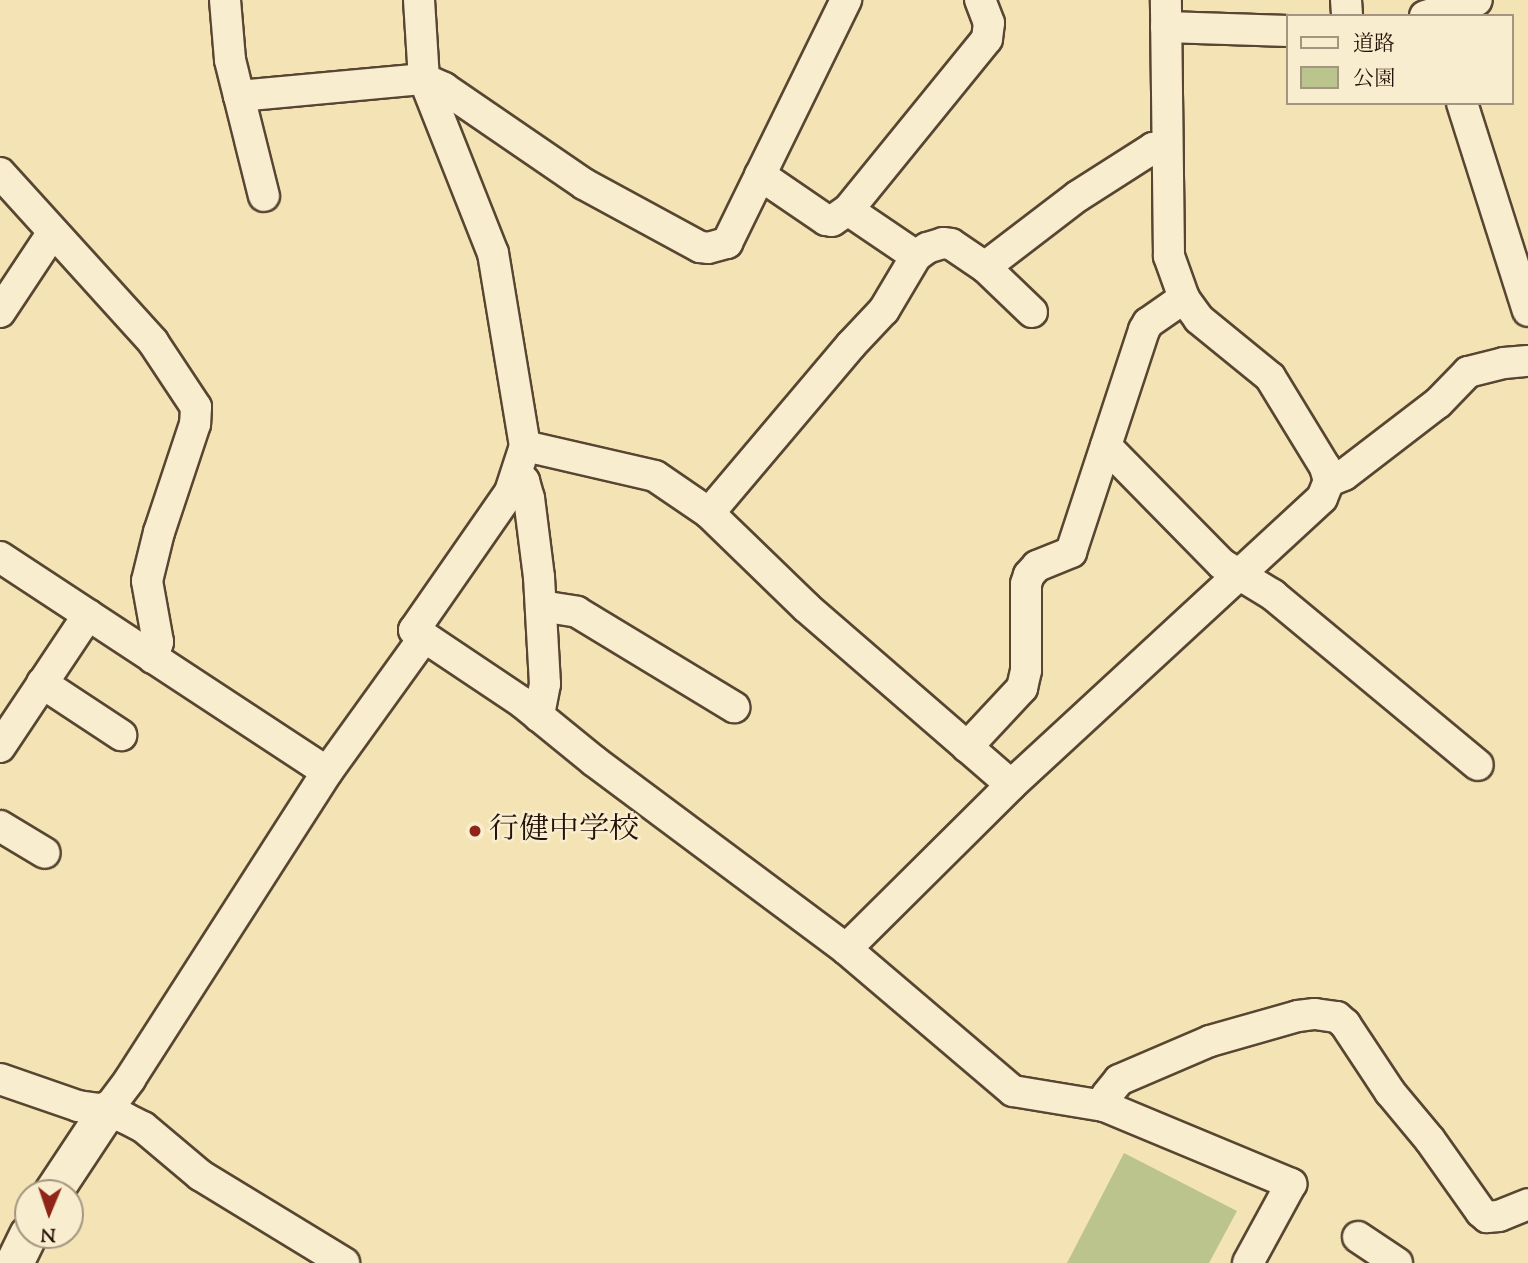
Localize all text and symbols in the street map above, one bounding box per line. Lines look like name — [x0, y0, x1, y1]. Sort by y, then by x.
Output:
legend — [1286, 14, 1514, 105]
text: 道路 — [1353, 30, 1395, 60]
text: 公園 — [1353, 65, 1395, 95]
place label: 行健中学校 — [489, 813, 639, 849]
marker: 行健中学校 — [467, 823, 483, 839]
north arrow — [14, 1179, 84, 1249]
text: N — [40, 1220, 56, 1247]

